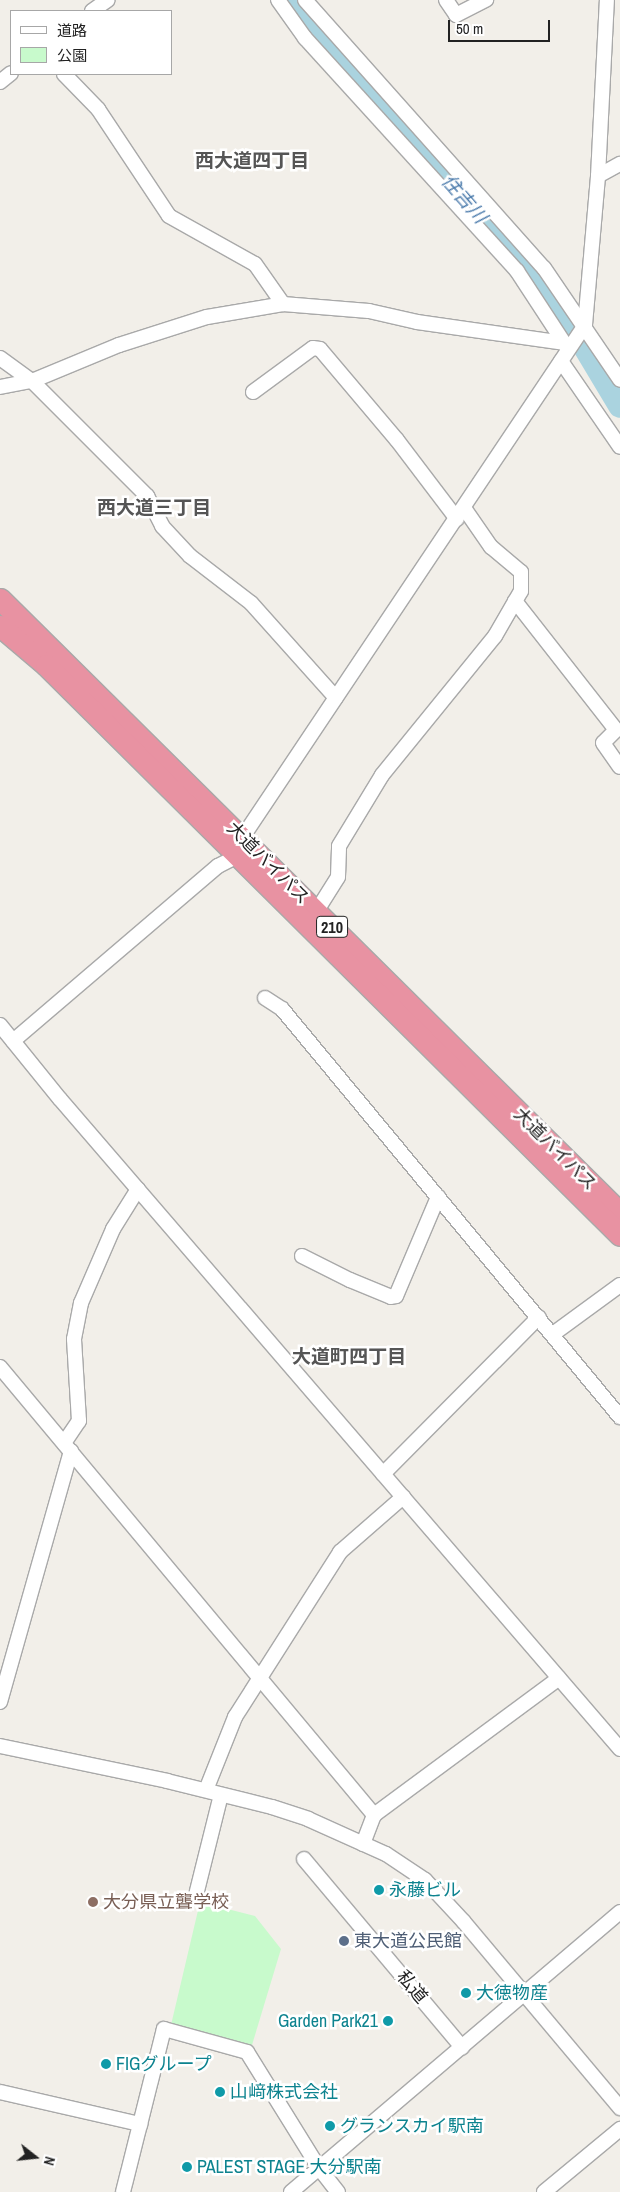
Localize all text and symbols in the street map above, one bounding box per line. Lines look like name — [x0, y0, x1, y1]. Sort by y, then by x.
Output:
legend — [10, 10, 172, 75]
scale bar — [450, 10, 552, 42]
text: 50 m — [456, 18, 483, 39]
text: 道路 — [57, 20, 87, 41]
text: 公園 — [57, 45, 87, 66]
district label: 西大道四丁目 — [195, 150, 309, 172]
water label: 住吉川 — [437, 170, 491, 228]
district label: 西大道三丁目 — [97, 497, 211, 519]
street label: 大道バイパス — [222, 817, 314, 909]
road number: 210 — [316, 914, 348, 940]
street label: 大道バイパス — [509, 1103, 601, 1195]
district label: 大道町四丁目 — [292, 1346, 406, 1368]
place label: 永藤ビル — [389, 1879, 461, 1901]
marker: 永藤ビル — [373, 1884, 385, 1896]
place label: 大分県立聾学校 — [103, 1891, 229, 1913]
marker: 大分県立聾学校 — [87, 1896, 99, 1908]
place label: 東大道公民館 — [354, 1930, 462, 1952]
marker: 東大道公民館 — [338, 1935, 350, 1947]
street label: 私道 — [392, 1966, 432, 2008]
place label: 大徳物産 — [476, 1982, 548, 2004]
marker: 大徳物産 — [460, 1987, 472, 1999]
place label: Garden Park21 — [278, 2010, 378, 2032]
marker: Garden Park21 — [382, 2015, 394, 2027]
place label: FIGグループ — [116, 2053, 213, 2075]
marker: FIGグループ — [100, 2058, 112, 2070]
place label: 山﨑株式会社 — [230, 2081, 338, 2103]
marker: 山﨑株式会社 — [214, 2086, 226, 2098]
place label: グランスカイ駅南 — [340, 2115, 484, 2137]
marker: グランスカイ駅南 — [324, 2120, 336, 2132]
north arrow — [10, 2132, 60, 2182]
text: N — [40, 2155, 59, 2168]
place label: PALEST STAGE 大分駅南 — [197, 2156, 382, 2178]
marker: PALEST STAGE 大分駅南 — [181, 2161, 193, 2173]

